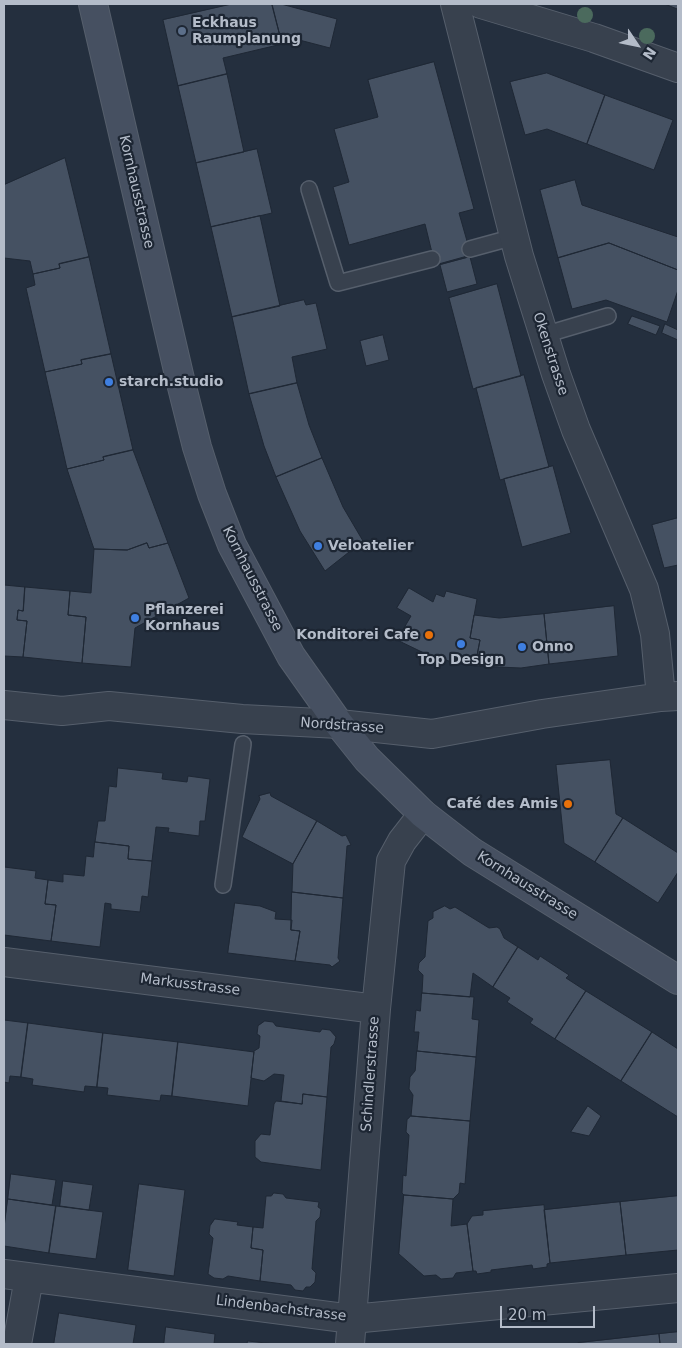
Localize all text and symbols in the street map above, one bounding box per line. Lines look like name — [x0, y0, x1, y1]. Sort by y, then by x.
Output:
place label: Eckhaus Raumplanung — [192, 15, 301, 48]
north arrow — [612, 20, 662, 70]
marker: Eckhaus Raumplanung — [176, 25, 188, 37]
text: N — [640, 44, 659, 63]
street label: Kornhausstrasse — [115, 134, 157, 250]
street label: Okenstrasse — [529, 310, 571, 398]
place label: starch.studio — [119, 374, 223, 390]
marker: starch.studio — [103, 376, 115, 388]
street label: Kornhausstrasse — [218, 524, 286, 634]
place label: Veloatelier — [328, 538, 414, 554]
marker: Veloatelier — [312, 540, 324, 552]
place label: Pflanzerei Kornhaus — [145, 602, 224, 634]
marker: Pflanzerei Kornhaus — [129, 612, 141, 624]
place label: Konditorei Cafe — [296, 627, 419, 643]
marker: Konditorei Cafe — [423, 629, 435, 641]
marker: Top Design — [455, 638, 467, 650]
place label: Onno — [532, 639, 573, 655]
marker: Onno — [516, 641, 528, 653]
place label: Top Design — [418, 652, 504, 668]
street label: Nordstrasse — [300, 715, 384, 737]
place label: Café des Amis — [447, 796, 558, 812]
marker: Café des Amis — [562, 798, 574, 810]
street label: Kornhausstrasse — [474, 848, 580, 924]
street label: Markusstrasse — [139, 971, 241, 999]
street label: Schindlerstrasse — [359, 1016, 383, 1132]
street label: Lindenbachstrasse — [215, 1293, 347, 1325]
scale bar — [502, 1296, 597, 1328]
text: 20 m — [508, 1306, 546, 1324]

